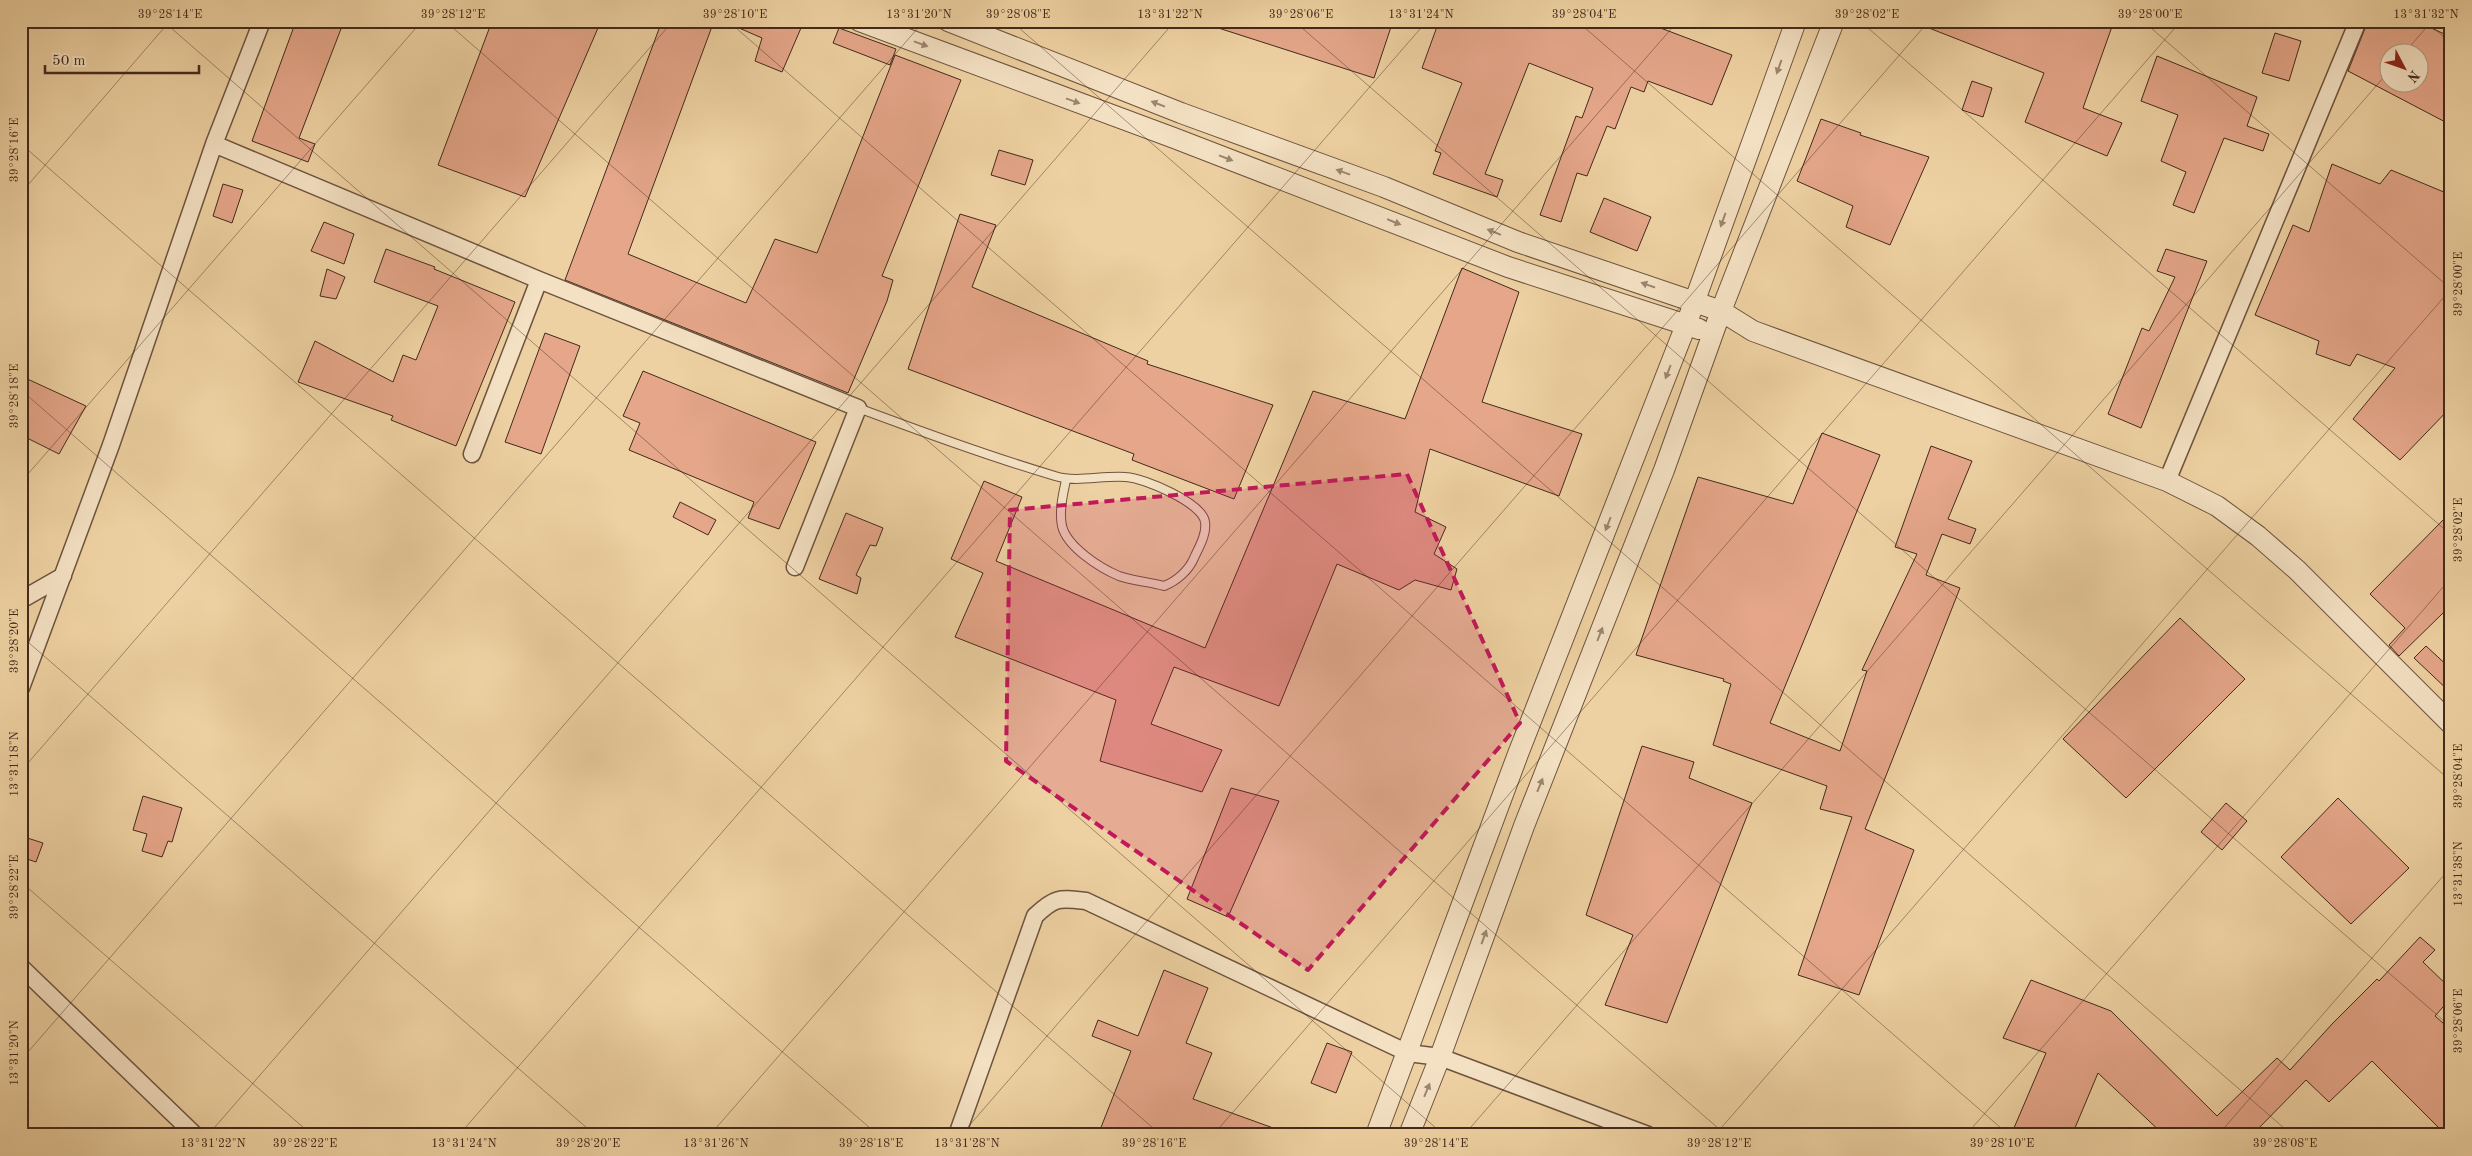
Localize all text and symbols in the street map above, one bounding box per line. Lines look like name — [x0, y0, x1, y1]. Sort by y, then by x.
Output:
text: 39°28'14"E — [138, 9, 202, 21]
text: 39°28'12"E — [421, 9, 485, 21]
text: 39°28'10"E — [703, 9, 767, 21]
text: 13°31'20"N — [886, 9, 952, 21]
text: 39°28'08"E — [986, 9, 1050, 21]
text: 13°31'22"N — [1137, 9, 1203, 21]
text: 39°28'06"E — [1269, 9, 1333, 21]
text: 13°31'24"N — [1388, 9, 1454, 21]
text: 39°28'04"E — [1552, 9, 1616, 21]
text: 39°28'02"E — [1835, 9, 1899, 21]
text: 39°28'00"E — [2118, 9, 2182, 21]
text: 13°31'32"N — [2393, 9, 2459, 21]
one-way arrow — [914, 40, 929, 48]
scale bar — [45, 42, 199, 74]
north arrow — [2380, 42, 2430, 92]
text: 50 m — [52, 54, 86, 69]
one-way arrow — [1775, 60, 1783, 75]
text: N — [2404, 67, 2422, 85]
one-way arrow — [1066, 98, 1081, 105]
one-way arrow — [1150, 100, 1165, 108]
text: 39°28'16"E — [9, 118, 21, 182]
one-way arrow — [1219, 154, 1233, 162]
one-way arrow — [1335, 168, 1350, 176]
one-way arrow — [1719, 213, 1727, 228]
one-way arrow — [1387, 218, 1402, 226]
one-way arrow — [1486, 228, 1501, 236]
text: 39°28'00"E — [2453, 252, 2465, 316]
one-way arrow — [1640, 281, 1655, 289]
text: 39°28'18"E — [9, 364, 21, 428]
one-way arrow — [1663, 365, 1671, 379]
text: 39°28'02"E — [2453, 498, 2465, 562]
one-way arrow — [1604, 516, 1611, 531]
text: 39°28'20"E — [9, 609, 21, 673]
one-way arrow — [1597, 627, 1605, 641]
text: 13°31'18"N — [9, 731, 21, 797]
text: 39°28'04"E — [2453, 744, 2465, 808]
one-way arrow — [1537, 778, 1545, 792]
text: 13°31'38"N — [2453, 841, 2465, 907]
text: 39°28'22"E — [9, 855, 21, 919]
one-way arrow — [1481, 930, 1488, 945]
text: 39°28'06"E — [2453, 989, 2465, 1053]
text: 13°31'20"N — [9, 1020, 21, 1086]
one-way arrow — [1424, 1082, 1431, 1097]
text: 13°31'22"N — [180, 1138, 246, 1150]
text: 39°28'22"E — [273, 1138, 337, 1150]
text: 13°31'24"N — [431, 1138, 497, 1150]
text: 39°28'20"E — [556, 1138, 620, 1150]
text: 13°31'26"N — [683, 1138, 749, 1150]
text: 39°28'18"E — [839, 1138, 903, 1150]
text: 13°31'28"N — [934, 1138, 1000, 1150]
text: 39°28'16"E — [1122, 1138, 1186, 1150]
text: 39°28'14"E — [1404, 1138, 1468, 1150]
text: 39°28'12"E — [1687, 1138, 1751, 1150]
text: 39°28'10"E — [1970, 1138, 2034, 1150]
text: 39°28'08"E — [2253, 1138, 2317, 1150]

